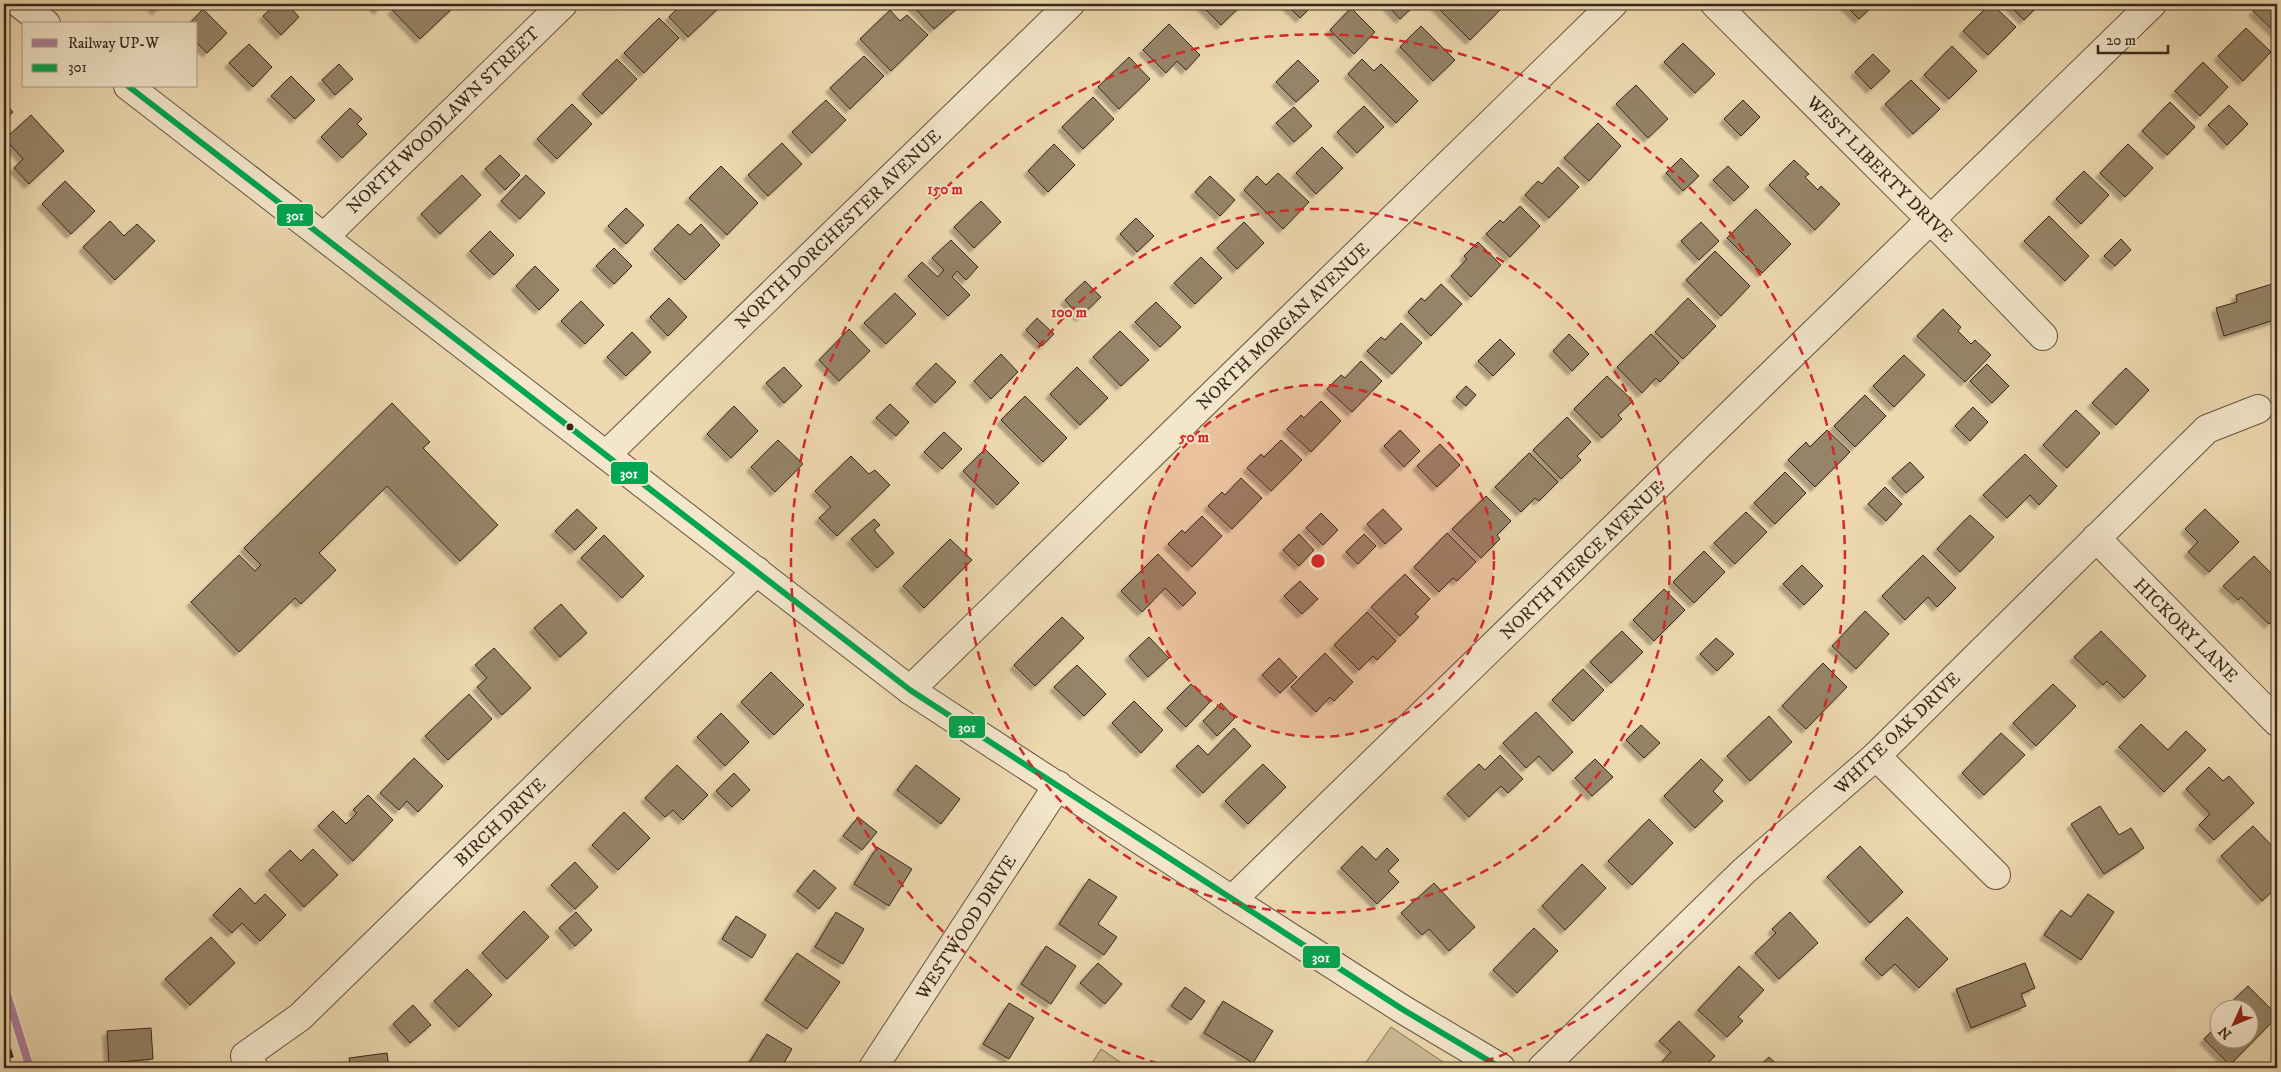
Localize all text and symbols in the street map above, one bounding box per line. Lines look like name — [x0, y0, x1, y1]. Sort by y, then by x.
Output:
legend — [22, 22, 198, 88]
street label: NORTH WOODLAWN STREET — [343, 22, 545, 219]
scale bar — [2098, 22, 2168, 54]
text: 20 m — [2106, 31, 2136, 50]
text: Railway UP-W — [68, 34, 159, 53]
text: 301 — [68, 58, 87, 77]
street label: WEST LIBERTY DRIVE — [1801, 91, 1957, 248]
street label: NORTH DORCHESTER AVENUE — [731, 125, 946, 334]
text: 150 m — [927, 180, 963, 199]
line badge: 301 — [276, 203, 314, 227]
text: 301 — [286, 207, 304, 225]
street label: NORTH MORGAN AVENUE — [1193, 238, 1375, 415]
text: 100 m — [1051, 303, 1088, 322]
unlabelled marker — [565, 422, 575, 432]
text: 50 m — [1178, 428, 1210, 447]
line badge: 301 — [610, 461, 649, 485]
text: 301 — [620, 465, 638, 483]
street label: NORTH PIERCE AVENUE — [1496, 476, 1669, 645]
centre of rings — [1309, 552, 1327, 570]
street label: HICKORY LANE — [2129, 574, 2242, 688]
street label: WHITE OAK DRIVE — [1829, 668, 1965, 800]
line badge: 301 — [948, 715, 986, 739]
text: 301 — [958, 719, 976, 737]
street label: BIRCH DRIVE — [450, 774, 551, 872]
street label: WESTWOOD DRIVE — [911, 851, 1022, 1005]
line badge: 301 — [1302, 945, 1341, 969]
text: 301 — [1312, 949, 1330, 967]
north arrow — [2208, 1000, 2258, 1050]
text: N — [2215, 1022, 2236, 1043]

